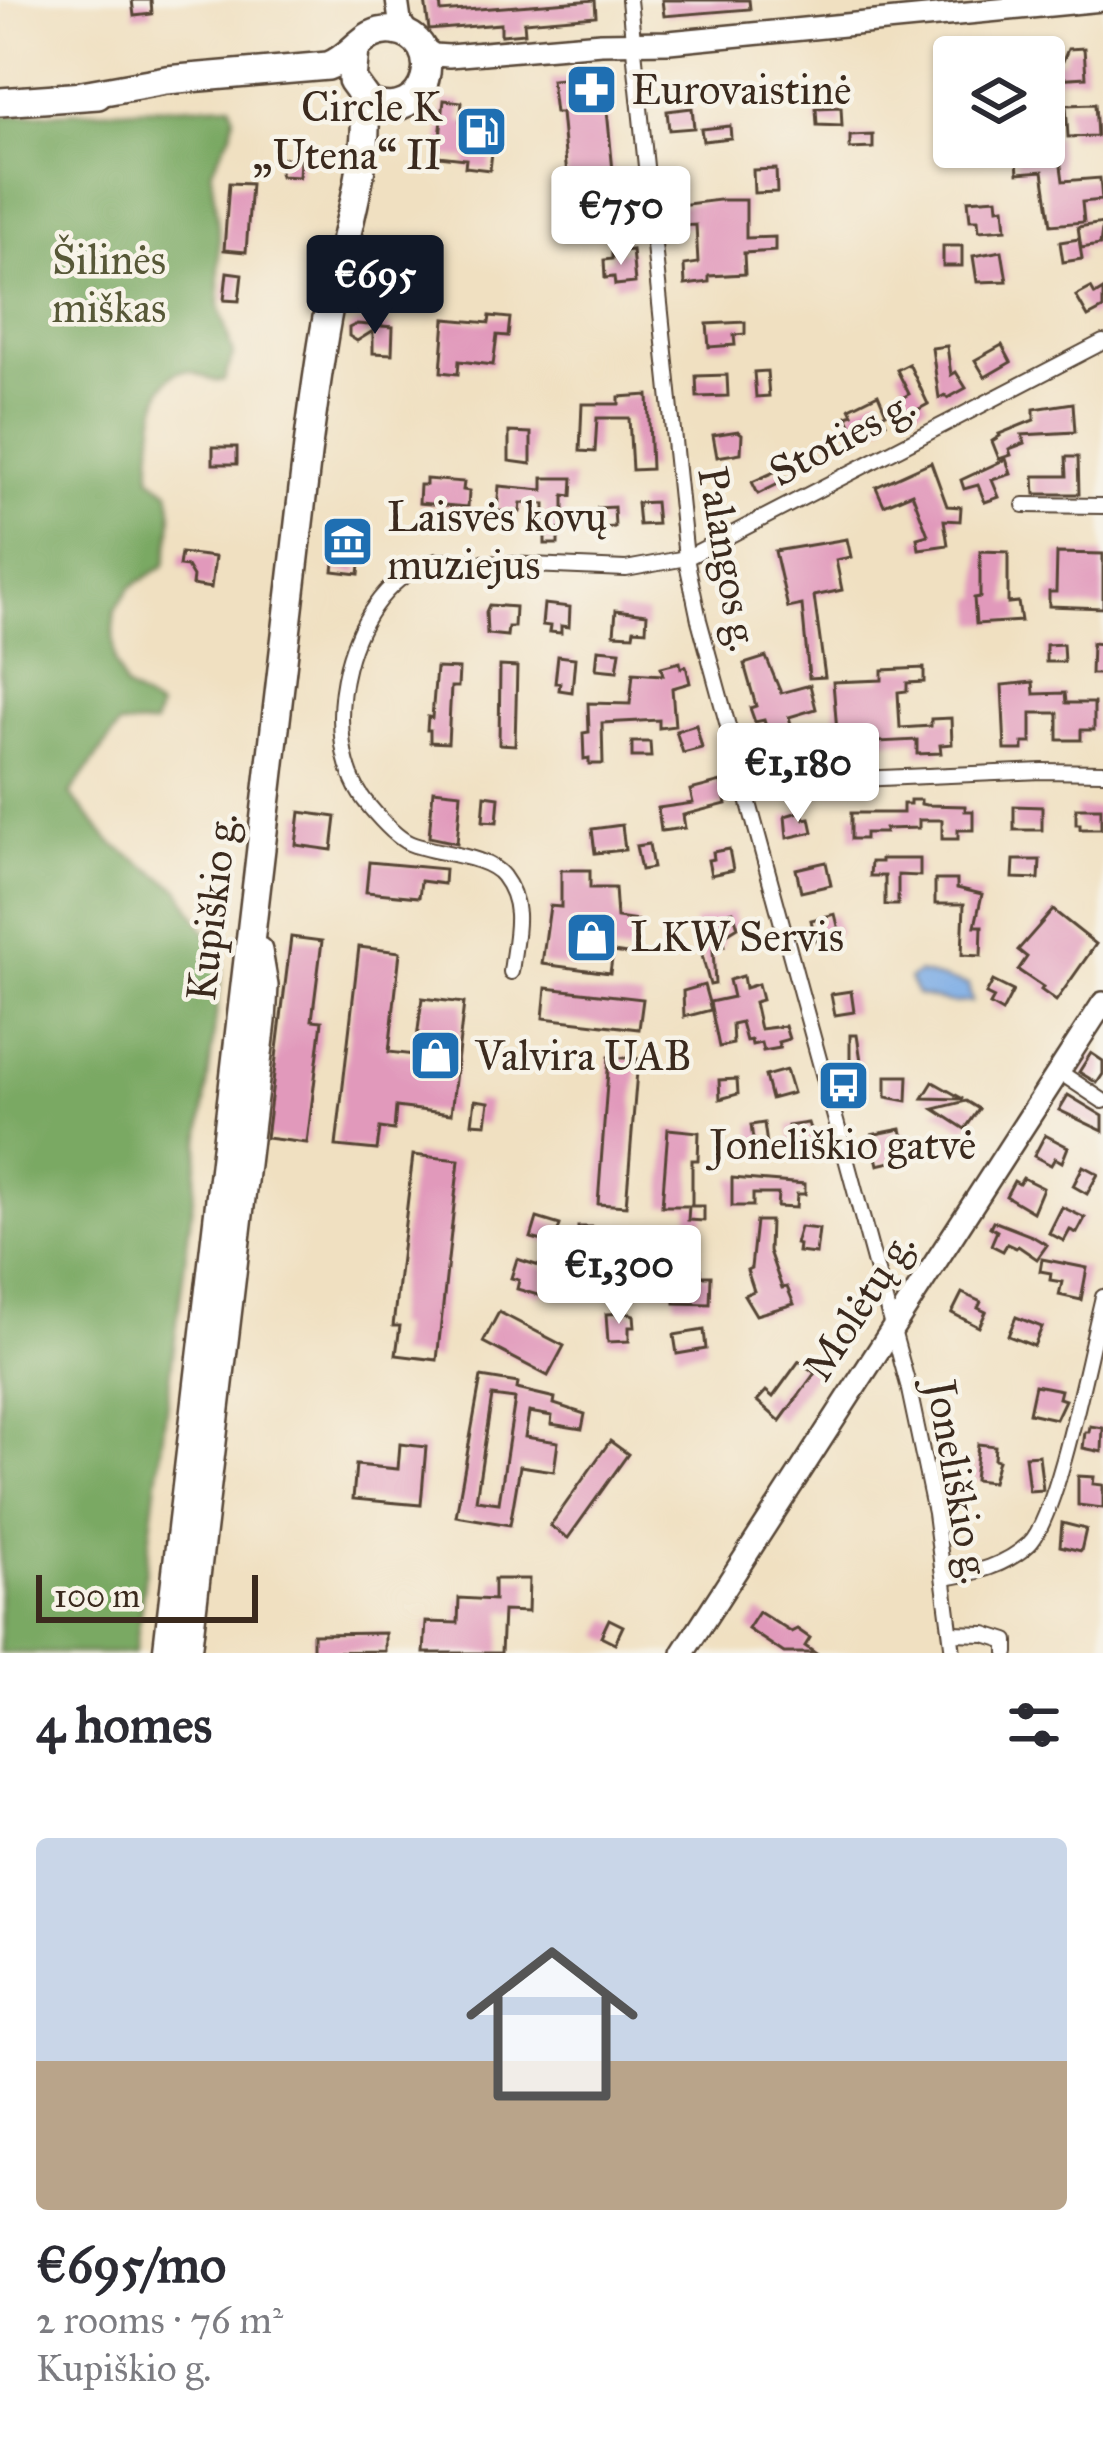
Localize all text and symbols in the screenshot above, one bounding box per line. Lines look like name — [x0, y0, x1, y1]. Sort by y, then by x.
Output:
map controls — [933, 36, 1065, 168]
button: layers — [933, 36, 1065, 168]
pharmacy icon: Eurovaistinė — [564, 62, 620, 118]
place label: Eurovaistinė — [631, 64, 851, 116]
place label: Circle K „Utena“ II — [253, 81, 443, 181]
fuel station icon: Circle K „Utena“ II — [453, 103, 509, 159]
pin: €750 — [550, 166, 692, 268]
text: €750 — [578, 181, 664, 229]
park label: Šilinės miškas — [52, 234, 166, 334]
pin: €695 — [304, 235, 446, 337]
text: €695 — [334, 250, 416, 298]
street label: Stoties g. — [761, 378, 923, 498]
street label: Palangos g. — [686, 463, 770, 655]
place label: Laisvės kovų muziejus — [387, 491, 607, 591]
museum icon: Laisvės kovų muziejus — [320, 513, 376, 569]
pin: €1,180 — [700, 723, 896, 825]
text: €1,180 — [744, 738, 852, 786]
street label: Kupiškio g. — [175, 810, 249, 1004]
shop icon: LKW Servis — [563, 909, 619, 965]
place label: LKW Servis — [630, 911, 844, 963]
shop icon: Valvira UAB — [408, 1028, 464, 1084]
place label: Valvira UAB — [474, 1030, 692, 1082]
bus stop icon: Joneliškio gatvė — [815, 1058, 871, 1114]
place label: Joneliškio gatvė — [706, 1119, 976, 1171]
street label: Molėtų g. — [792, 1222, 926, 1390]
pin: €1,300 — [521, 1225, 717, 1327]
text: €1,300 — [564, 1240, 674, 1288]
street label: Joneliškio g. — [914, 1372, 1001, 1588]
scale bar — [36, 1569, 258, 1622]
text: 100 m — [54, 1576, 140, 1616]
icon: filters — [1001, 1692, 1067, 1758]
text: 4 homes — [36, 1694, 212, 1756]
icon: home — [444, 1916, 660, 2132]
text: €695/mo — [36, 2234, 226, 2296]
text: 2 rooms · 76 m² — [36, 2296, 283, 2344]
text: Kupiškio g. — [36, 2344, 211, 2392]

